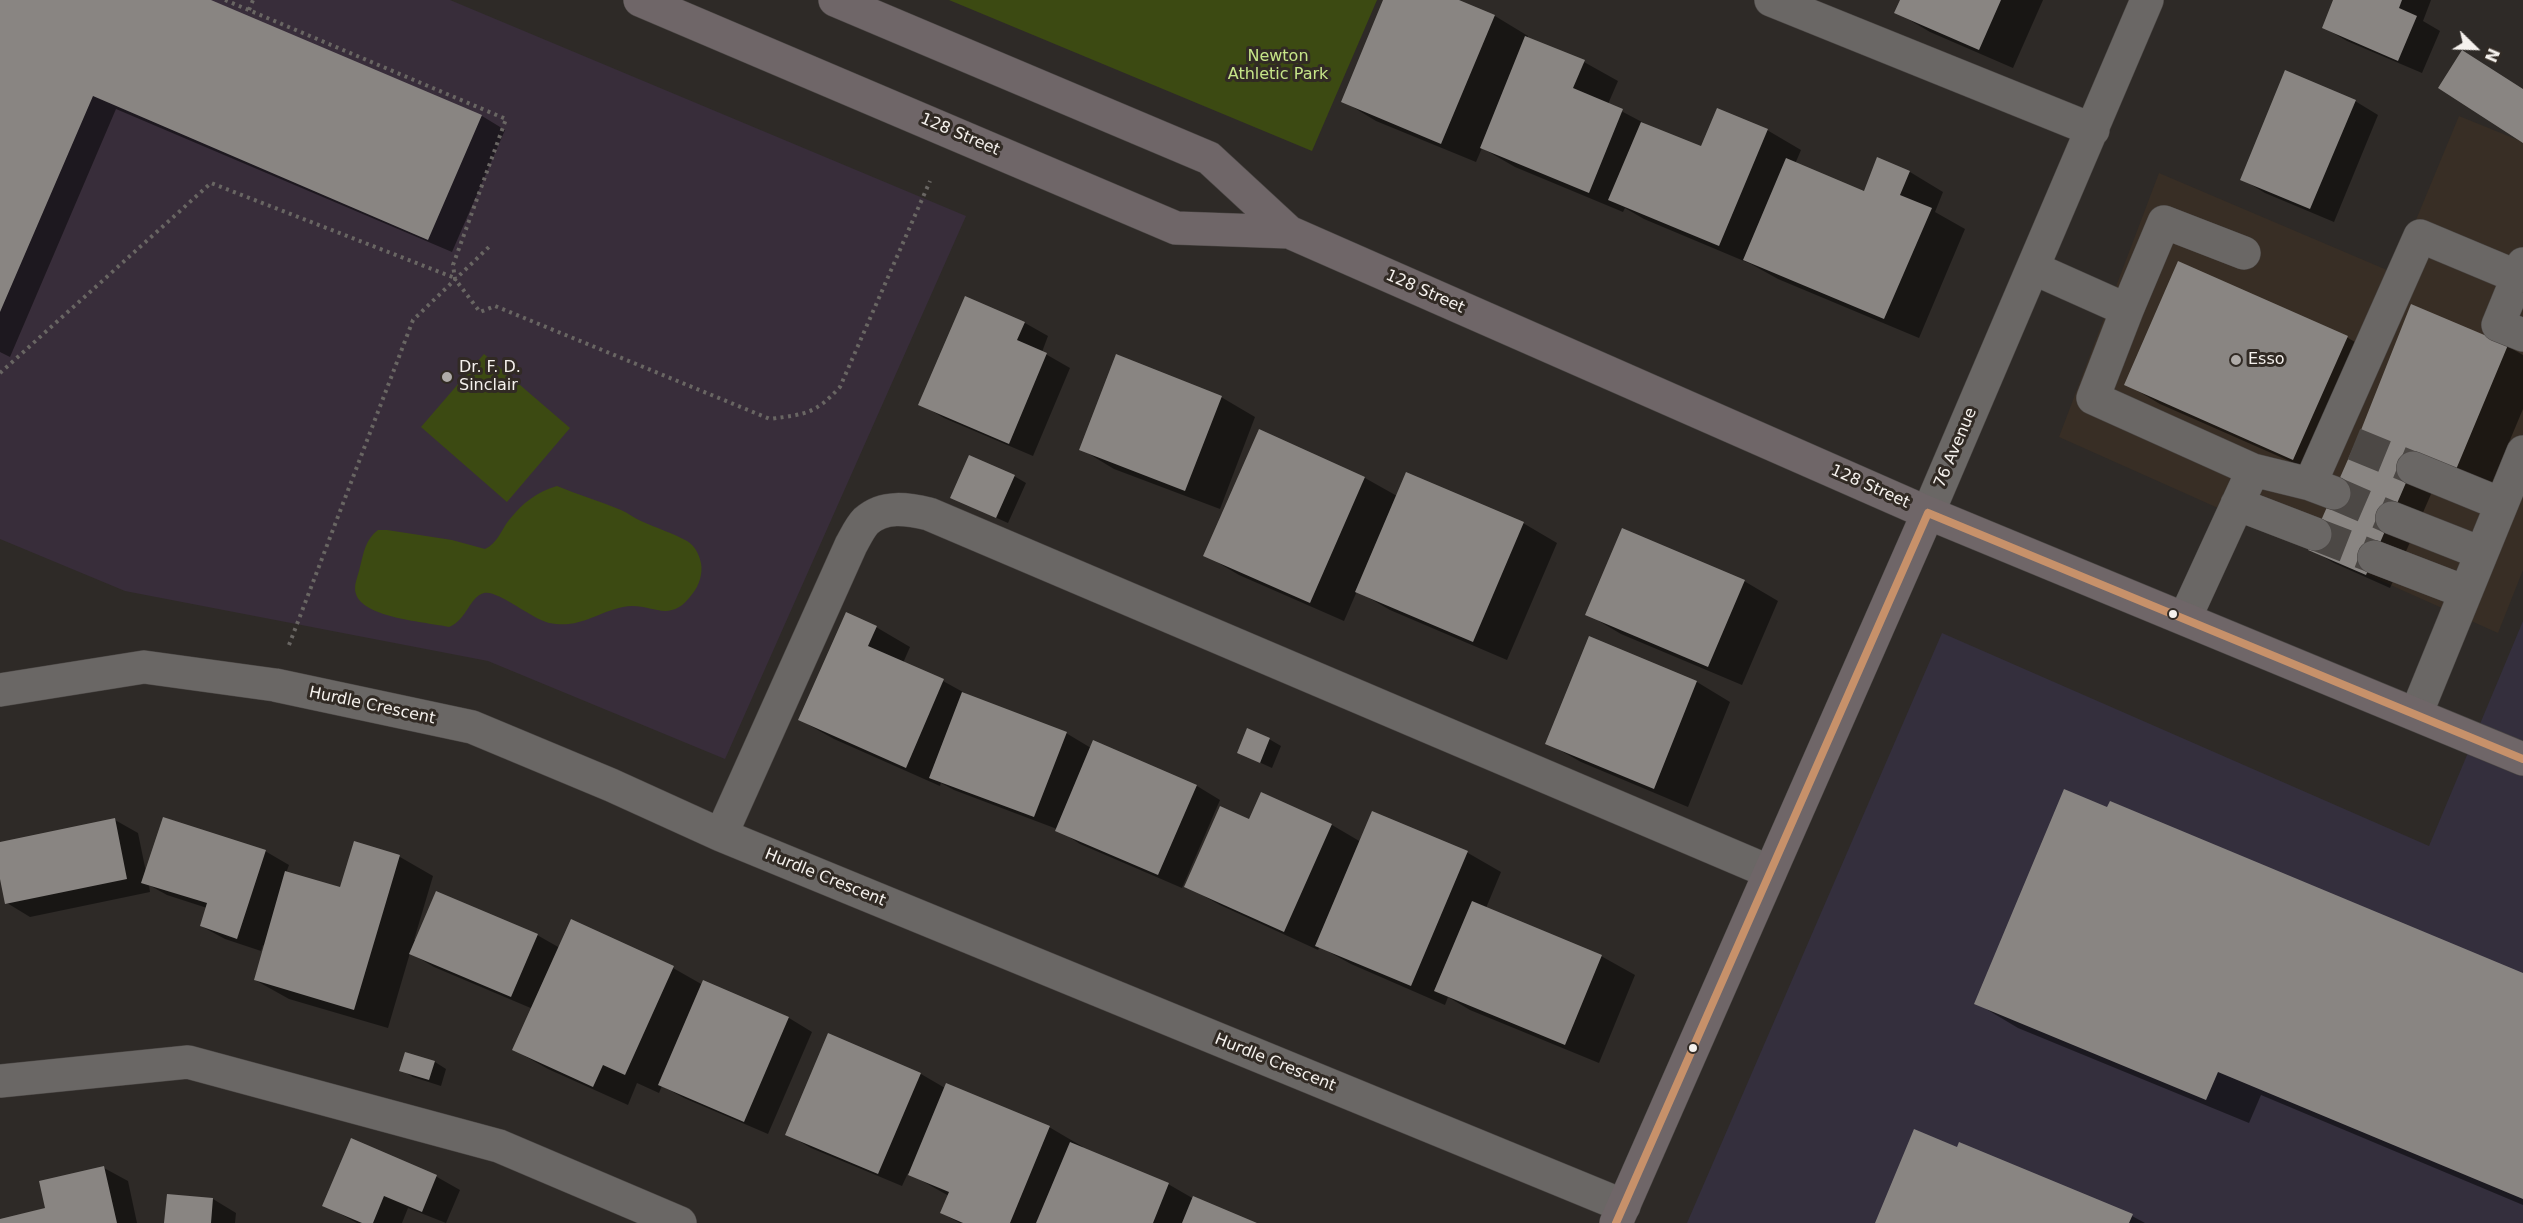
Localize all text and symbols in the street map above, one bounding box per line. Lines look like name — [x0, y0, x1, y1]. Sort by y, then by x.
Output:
north arrow — [2445, 18, 2505, 78]
text: N — [2481, 45, 2503, 65]
park label: Newton Athletic Park — [1228, 47, 1328, 85]
street label: 128 Street — [917, 110, 1003, 160]
street label: 128 Street — [1383, 266, 1467, 318]
place label: Esso — [2248, 350, 2285, 370]
marker: Esso — [2229, 353, 2243, 367]
place label: Dr. F. D. Sinclair — [459, 358, 521, 396]
marker: Dr. F. D. Sinclair — [440, 370, 454, 384]
street label: 76 Avenue — [1931, 405, 1981, 491]
street label: 128 Street — [1828, 461, 1912, 513]
unlabelled marker — [2167, 608, 2179, 620]
street label: Hurdle Crescent — [307, 683, 437, 729]
street label: Hurdle Crescent — [762, 845, 888, 911]
street label: Hurdle Crescent — [1212, 1030, 1338, 1096]
unlabelled marker — [1687, 1042, 1699, 1054]

